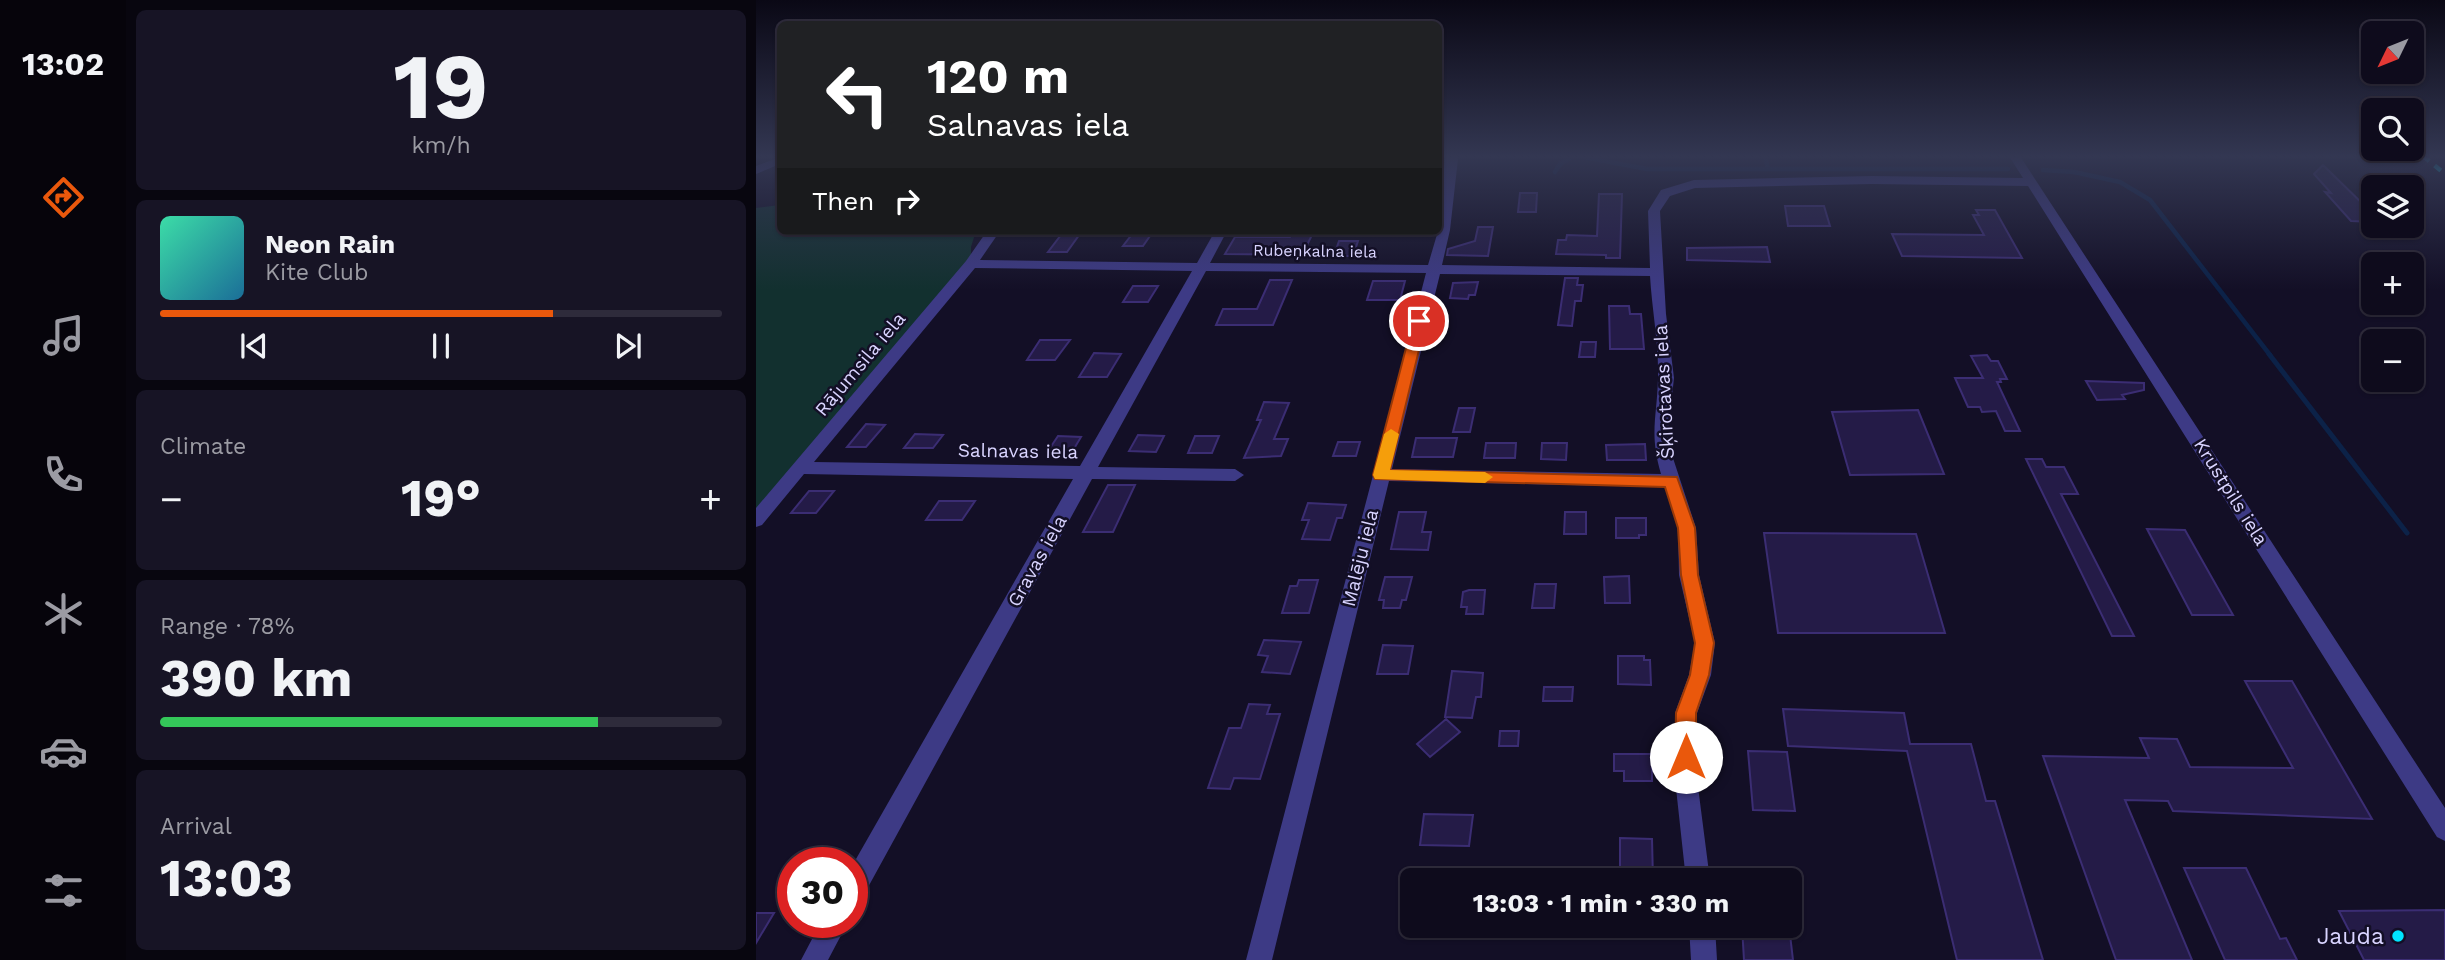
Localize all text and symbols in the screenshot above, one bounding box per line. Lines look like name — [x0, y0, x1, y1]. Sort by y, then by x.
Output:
north arrow — [2361, 21, 2424, 84]
map controls — [2361, 21, 2424, 392]
text: 19 — [393, 33, 489, 140]
text: 13:02 — [22, 45, 104, 83]
text: 120 m — [927, 47, 1069, 105]
icon: left — [812, 49, 903, 140]
button: search — [2361, 98, 2424, 161]
text: Salnavas iela — [927, 106, 1129, 144]
text: km/h — [411, 132, 471, 159]
icon: directions — [39, 173, 88, 222]
button: layers — [2361, 175, 2424, 238]
icon: right — [888, 182, 926, 220]
text: Then — [812, 186, 874, 216]
text: Neon Rain — [265, 229, 395, 259]
street label: Rubeņkalna iela — [1253, 240, 1377, 262]
button: + — [2361, 252, 2424, 315]
text: Kite Club — [265, 259, 368, 286]
pin — [1389, 291, 1449, 351]
icon: arrive — [1400, 302, 1438, 340]
street label: Rājumsila iela — [810, 307, 910, 421]
icon: music — [39, 311, 88, 360]
street label: Šķirotavas iela — [1649, 324, 1679, 460]
icon: previous — [235, 327, 273, 365]
icon: pause — [422, 327, 460, 365]
icon: next — [609, 327, 647, 365]
button: − — [2361, 329, 2424, 392]
text: Climate — [160, 433, 246, 460]
street label: Krustpils iela — [2189, 434, 2273, 550]
street label: Salnavas iela — [958, 438, 1079, 464]
icon: phone — [39, 450, 88, 499]
text: 19° — [401, 468, 481, 529]
text: − — [160, 477, 183, 521]
text: + — [699, 477, 722, 521]
street label: Malēju iela — [1337, 507, 1383, 609]
street label: Gravas iela — [1002, 511, 1072, 611]
icon: climate — [39, 589, 88, 638]
text: Range · 78% — [160, 613, 294, 640]
text: 390 km — [160, 648, 353, 709]
position arrow — [1649, 720, 1723, 794]
icon: car — [39, 727, 88, 776]
text: Arrival — [160, 813, 232, 840]
speed limit sign: 30 — [777, 847, 868, 938]
text: 13:03 — [160, 848, 293, 909]
icon: filters — [39, 866, 88, 915]
text: 13:03 · 1 min · 330 m — [1473, 888, 1729, 918]
place label: Jauda — [2317, 923, 2384, 950]
marker: Jauda — [2390, 928, 2406, 944]

